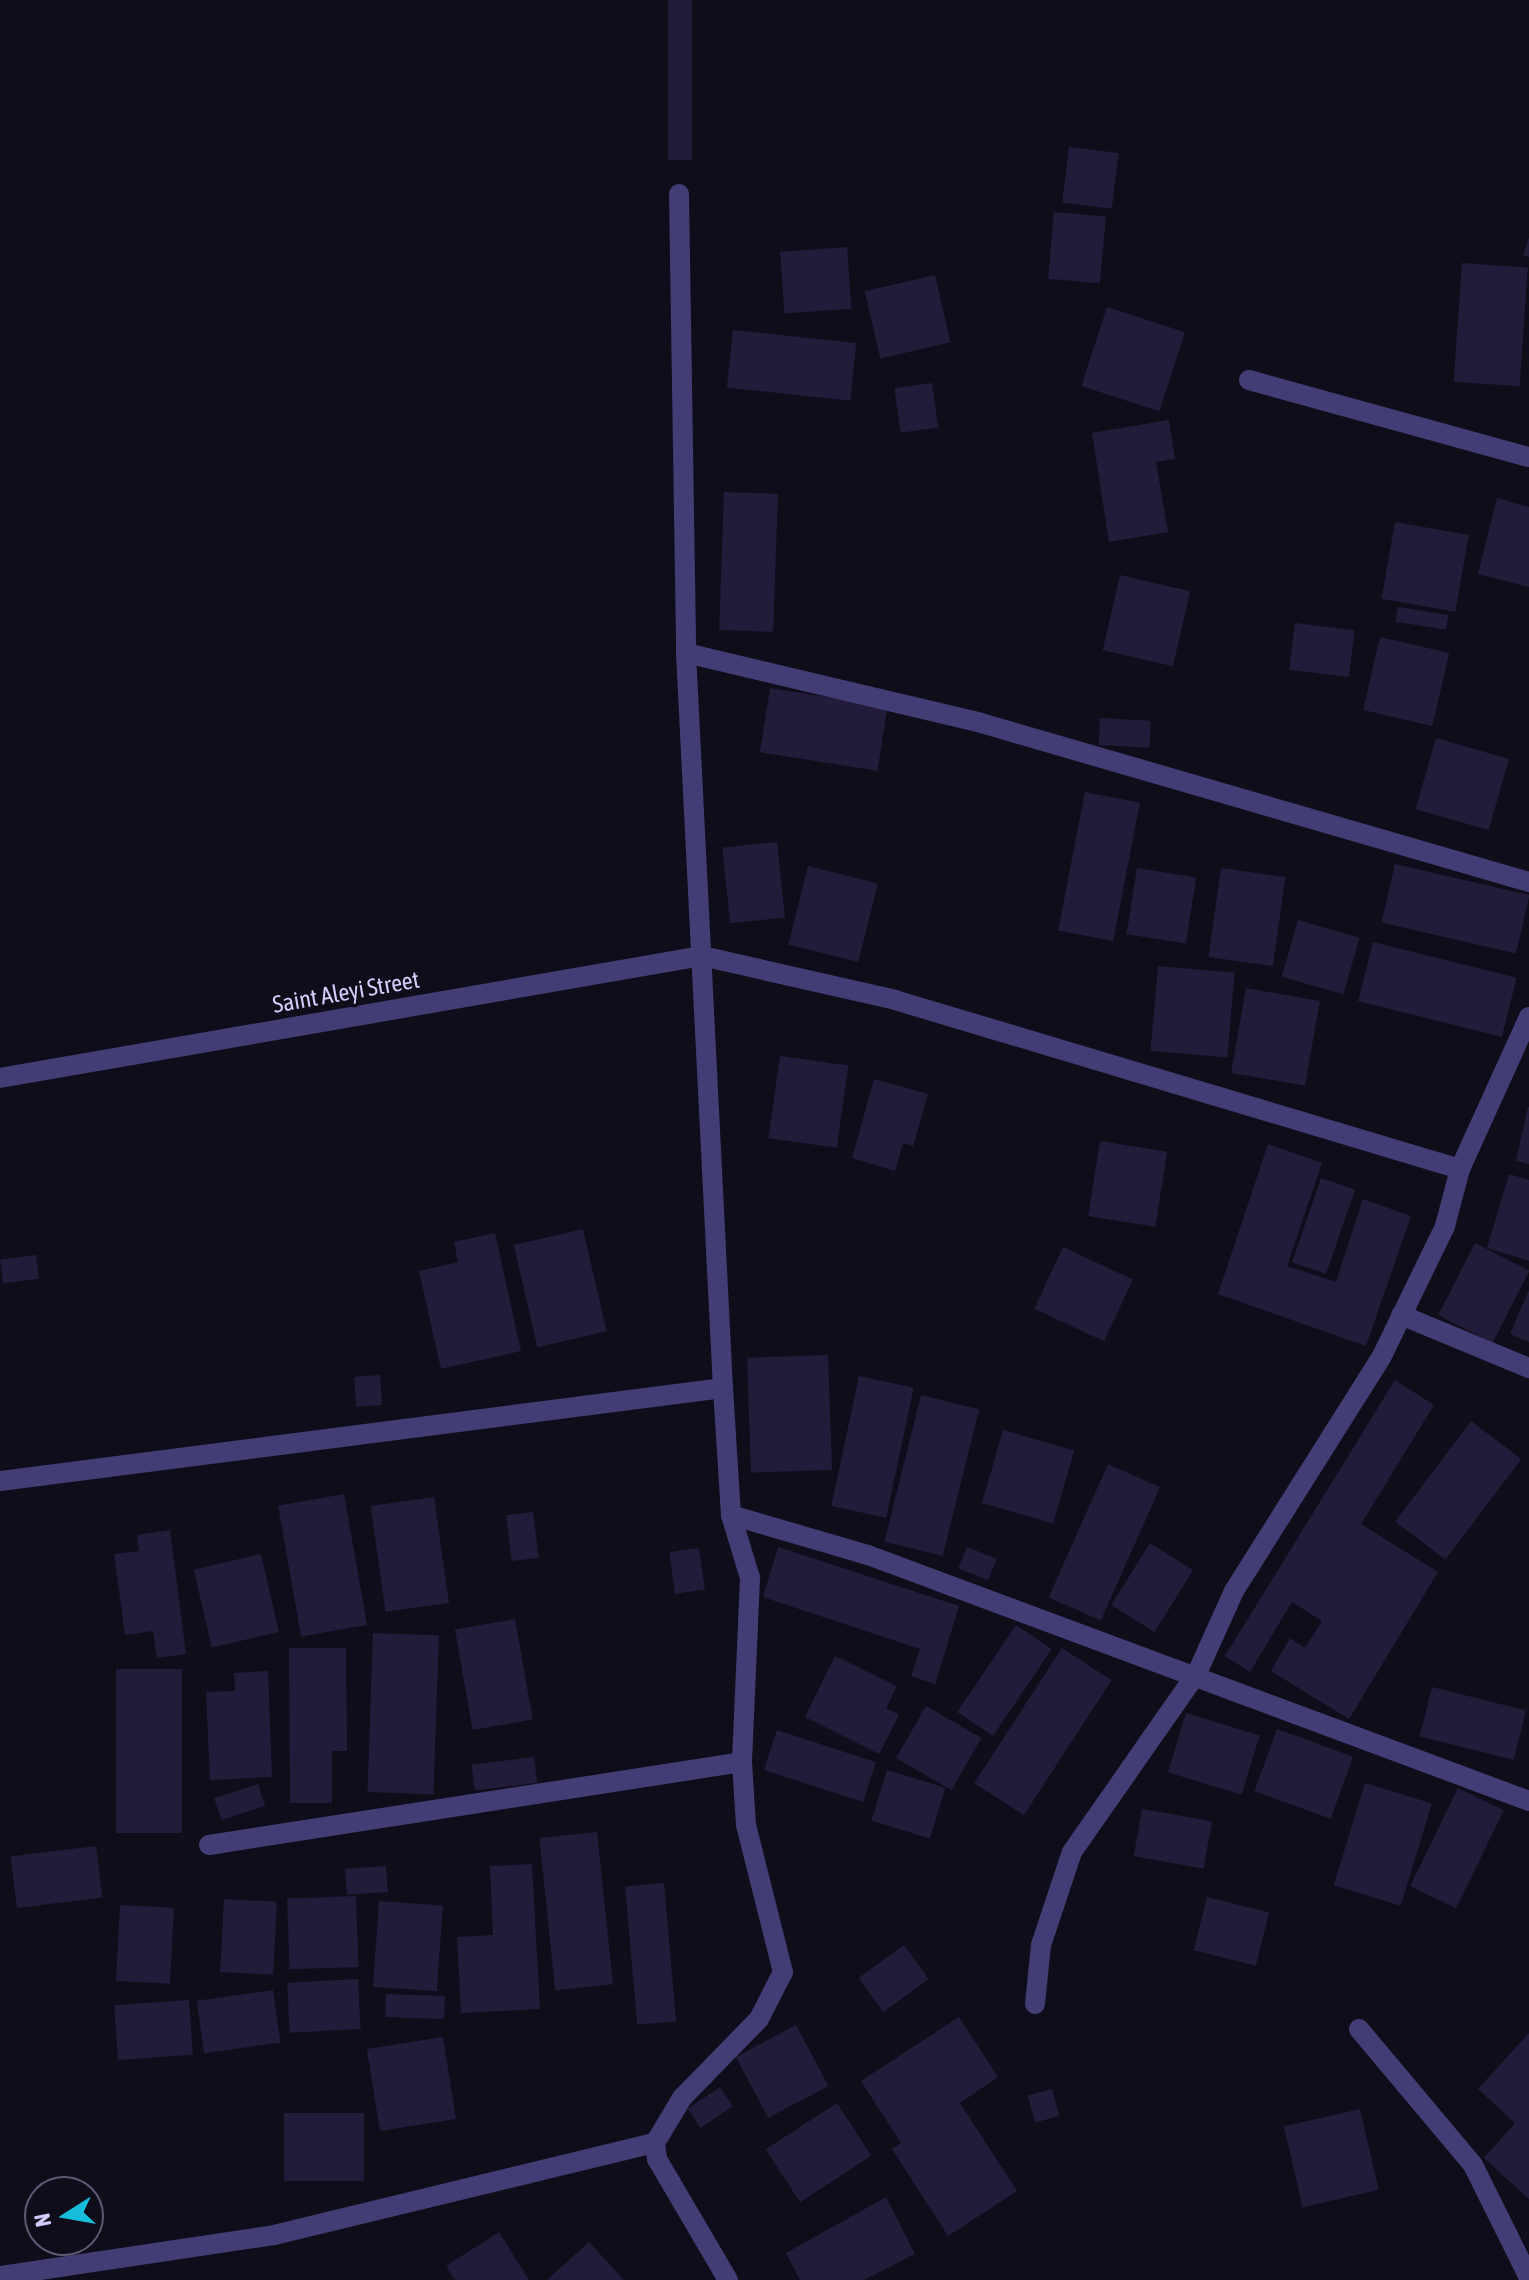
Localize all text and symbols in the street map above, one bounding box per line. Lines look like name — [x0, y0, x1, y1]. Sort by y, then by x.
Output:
street label: Saint Aleyi Street — [270, 965, 422, 1019]
north arrow — [24, 2176, 104, 2256]
text: N — [28, 2211, 56, 2229]

